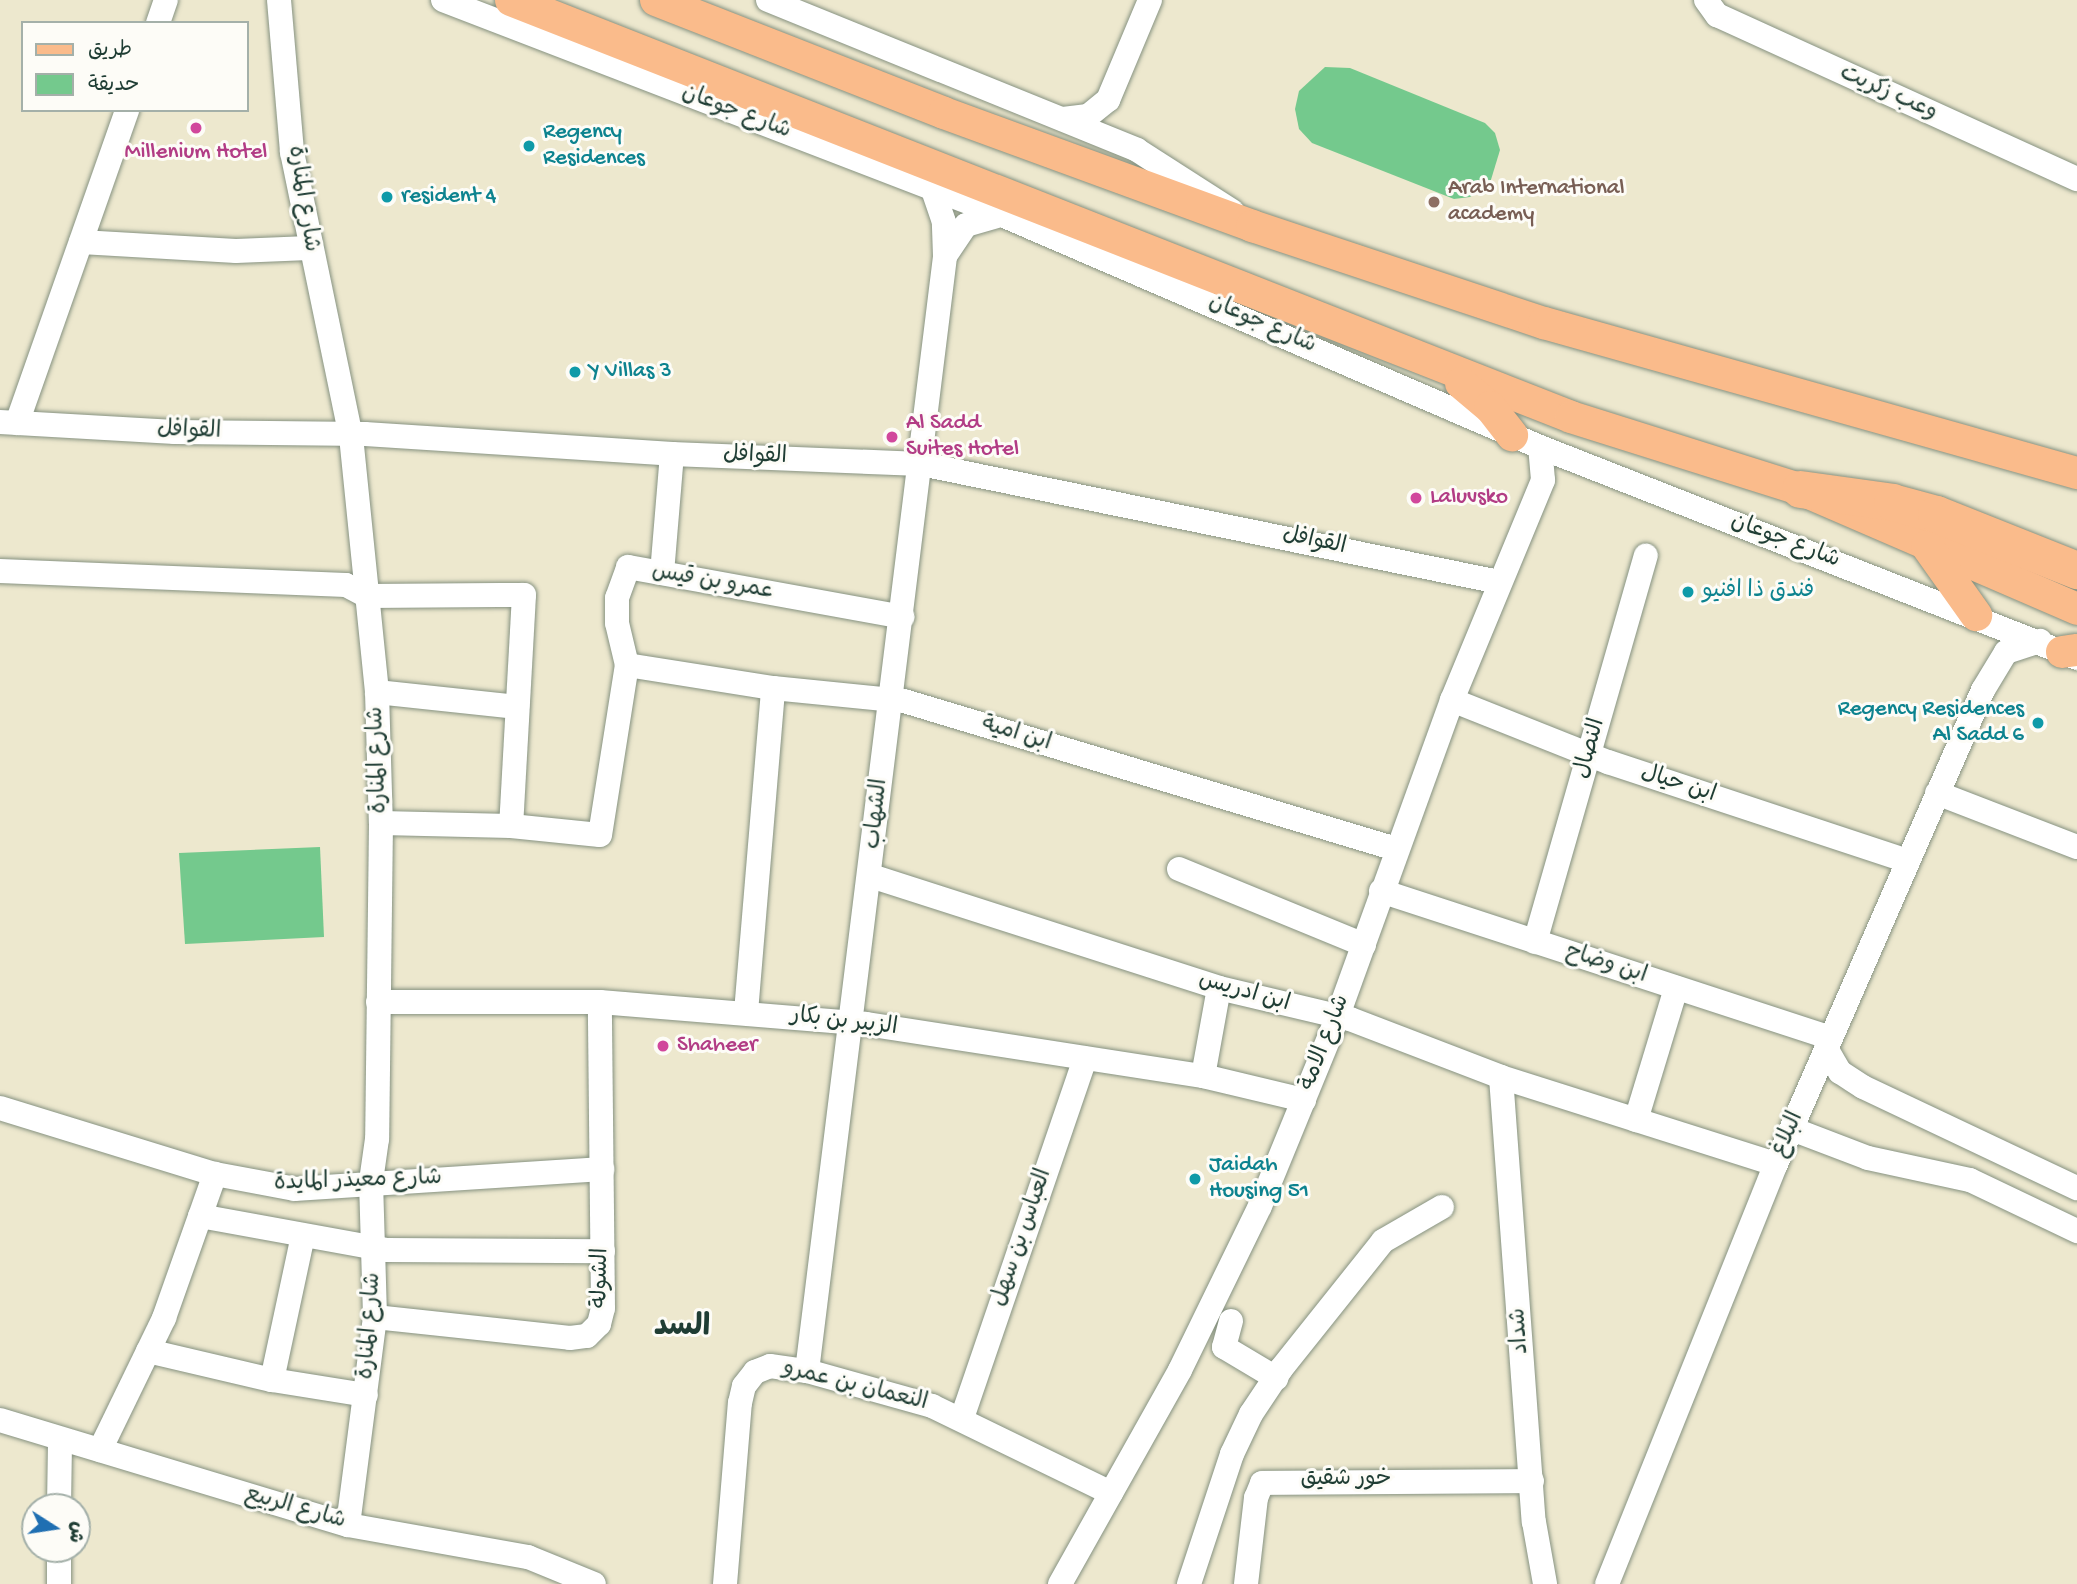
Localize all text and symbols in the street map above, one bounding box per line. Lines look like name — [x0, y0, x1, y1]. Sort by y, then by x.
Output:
legend — [21, 21, 248, 112]
text: طريق — [88, 39, 132, 64]
street label: وعب زكريت — [1835, 60, 1941, 128]
text: حديقة — [88, 74, 139, 99]
street label: شارع جوعان — [678, 80, 794, 146]
place label: Regency Residences — [543, 119, 645, 173]
marker: Millenium Hotel — [188, 120, 204, 136]
marker: Regency Residences — [521, 138, 537, 154]
place label: Millenium Hotel — [125, 139, 267, 167]
street label: شارع المنارة — [280, 144, 324, 254]
place label: Arab International academy — [1448, 175, 1625, 229]
place label: resident 4 — [401, 183, 496, 211]
marker: resident 4 — [379, 189, 395, 205]
marker: Arab International academy — [1426, 194, 1442, 210]
street label: شارع جوعان — [1204, 289, 1320, 361]
place label: Y Villas 3 — [589, 358, 672, 386]
marker: Y Villas 3 — [567, 364, 583, 380]
place label: Al Sadd Suites Hotel — [906, 410, 1019, 464]
street label: القوافل — [156, 417, 222, 447]
marker: Al Sadd Suites Hotel — [884, 429, 900, 445]
street label: القوافل — [722, 442, 788, 472]
place label: Laluvsko — [1430, 484, 1508, 512]
marker: Laluvsko — [1408, 490, 1424, 506]
street label: شارع جوعان — [1727, 509, 1843, 575]
street label: القوافل — [1280, 522, 1348, 562]
street label: عمرو بن قيس — [650, 559, 776, 607]
place label: فندق ذا افنيو — [1702, 578, 1814, 606]
marker: فندق ذا افنيو — [1680, 584, 1696, 600]
place label: Regency Residences Al Sadd 6 — [1838, 696, 2024, 750]
street label: شارع المنارة — [363, 706, 395, 814]
street label: ابن امية — [978, 711, 1054, 759]
marker: Regency Residences Al Sadd 6 — [2030, 715, 2046, 731]
street label: النصال — [1569, 716, 1613, 782]
street label: ابن حيال — [1637, 760, 1719, 810]
street label: الشهاب — [861, 777, 895, 851]
street label: ابن وضاح — [1562, 939, 1650, 991]
street label: ابن ادريس — [1195, 967, 1293, 1019]
street label: شارع الامة — [1295, 991, 1357, 1095]
street label: الزبير بن بكار — [789, 1003, 899, 1043]
place label: Shaheer — [677, 1032, 757, 1060]
marker: Shaheer — [655, 1038, 671, 1054]
street label: البلاغ — [1767, 1108, 1811, 1162]
place label: Jaidah Housing 51 — [1209, 1152, 1309, 1206]
street label: شارع معيذر المايدة — [274, 1165, 442, 1199]
street label: العباس بن سهل — [987, 1166, 1059, 1310]
marker: Jaidah Housing 51 — [1187, 1171, 1203, 1187]
street label: الشولة — [588, 1248, 616, 1308]
street label: شارع المنارة — [353, 1272, 389, 1380]
street label: شداد — [1506, 1307, 1536, 1355]
district label: السد — [654, 1311, 710, 1347]
street label: النعمان بن عمرو — [780, 1356, 930, 1418]
street label: خور شقيق — [1300, 1466, 1392, 1494]
street label: شارع الربيع — [241, 1481, 349, 1537]
north arrow — [21, 1493, 91, 1563]
text: ش — [62, 1519, 88, 1545]

